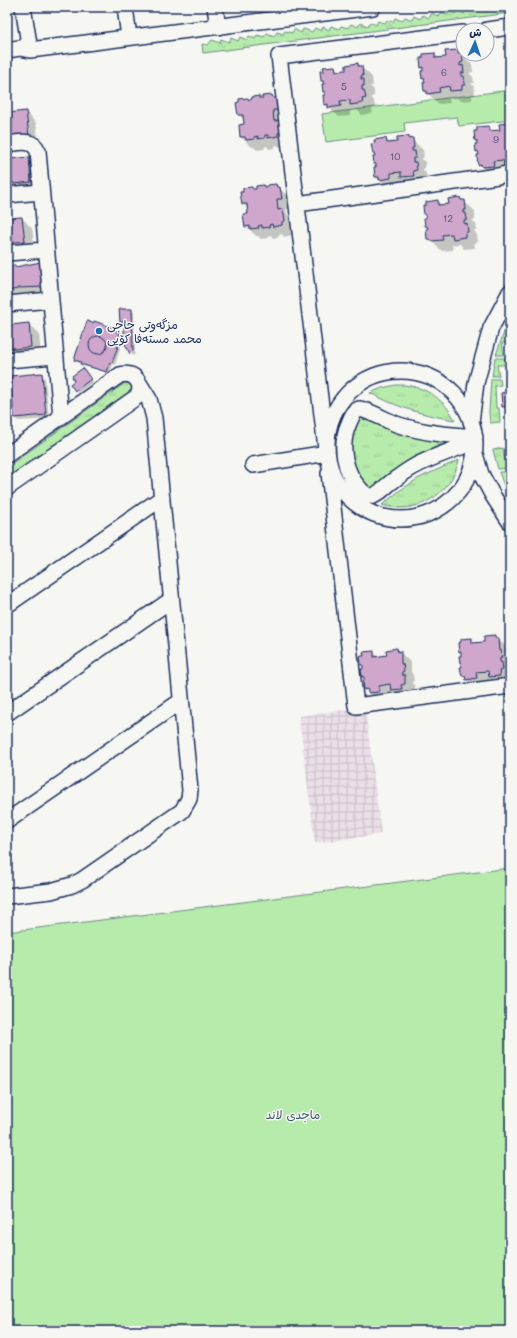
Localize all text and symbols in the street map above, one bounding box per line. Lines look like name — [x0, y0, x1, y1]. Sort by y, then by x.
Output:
north arrow — [455, 22, 495, 62]
text: ش — [469, 24, 482, 39]
house number: 6 — [441, 65, 447, 79]
house number: 5 — [341, 79, 347, 93]
house number: 9 — [493, 132, 499, 146]
house number: 10 — [390, 149, 400, 163]
house number: 12 — [443, 211, 453, 225]
place label: مزگەوتی حاجی محمد مستەفا کۆیی — [107, 316, 202, 347]
marker: مزگەوتی حاجی محمد مستەفا کۆیی — [94, 326, 104, 336]
park label: ماجدی لاند — [266, 1106, 320, 1123]

